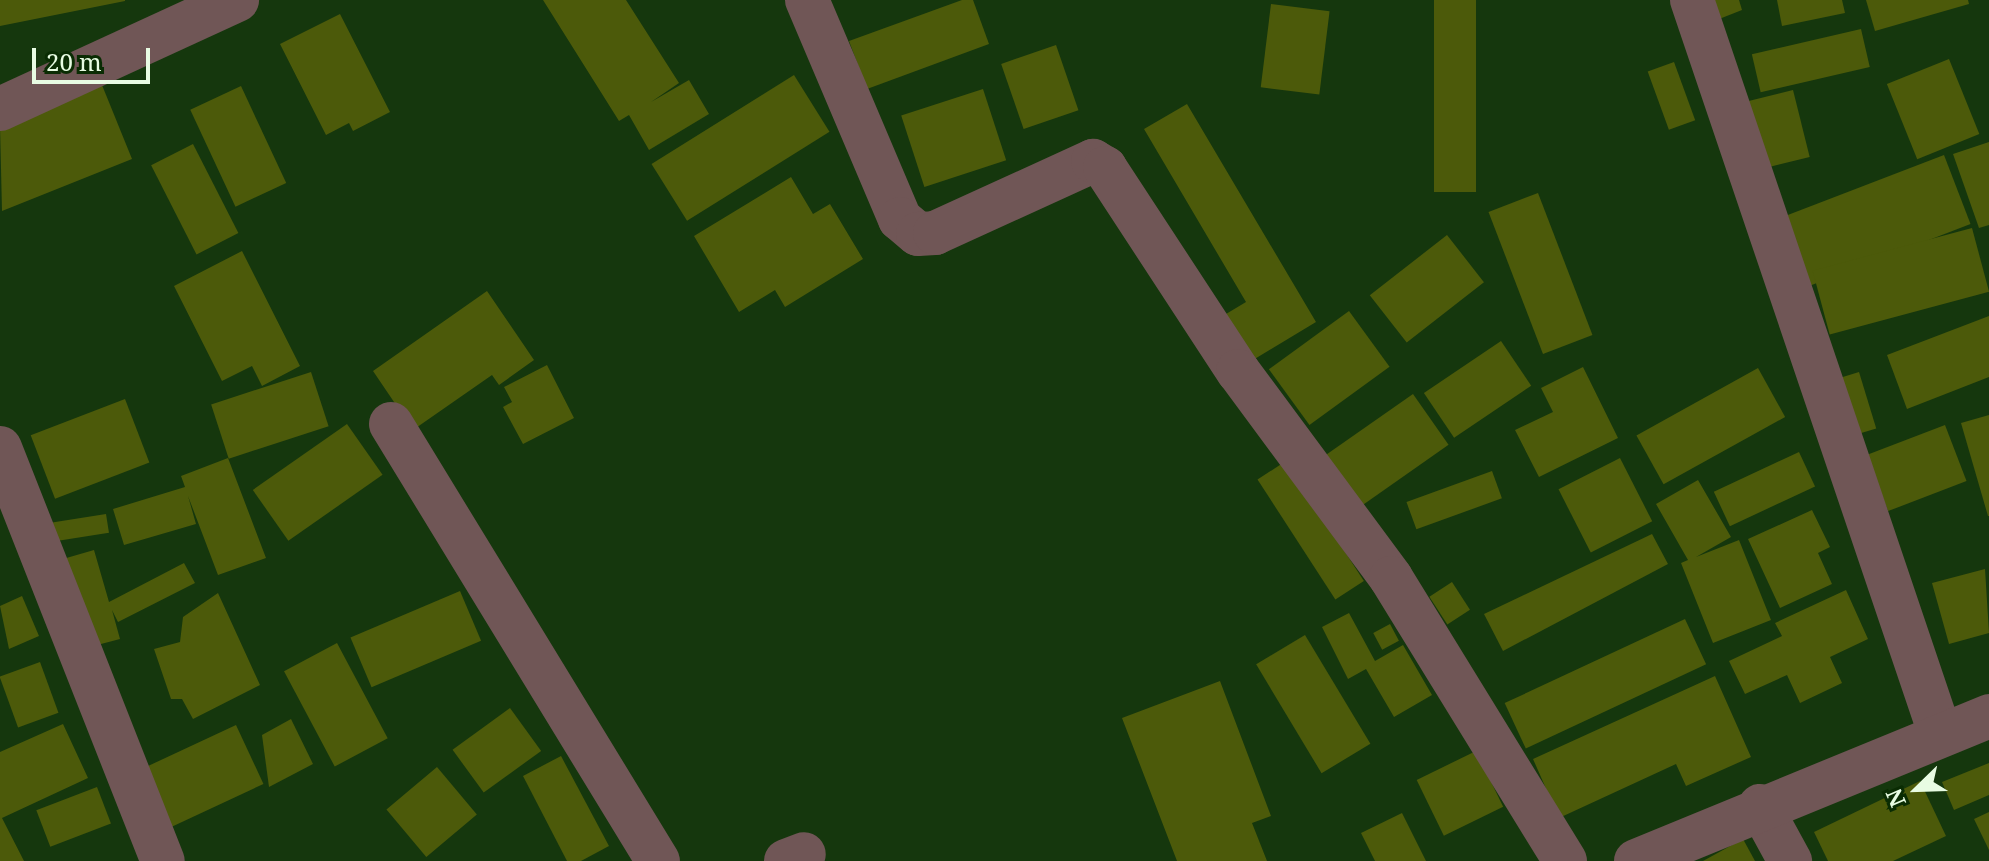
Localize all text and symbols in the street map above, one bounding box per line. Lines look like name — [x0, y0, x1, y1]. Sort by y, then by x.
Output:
scale bar — [36, 32, 154, 82]
text: 20 m — [46, 45, 102, 78]
north arrow — [1877, 749, 1957, 829]
text: N — [1878, 785, 1912, 812]

